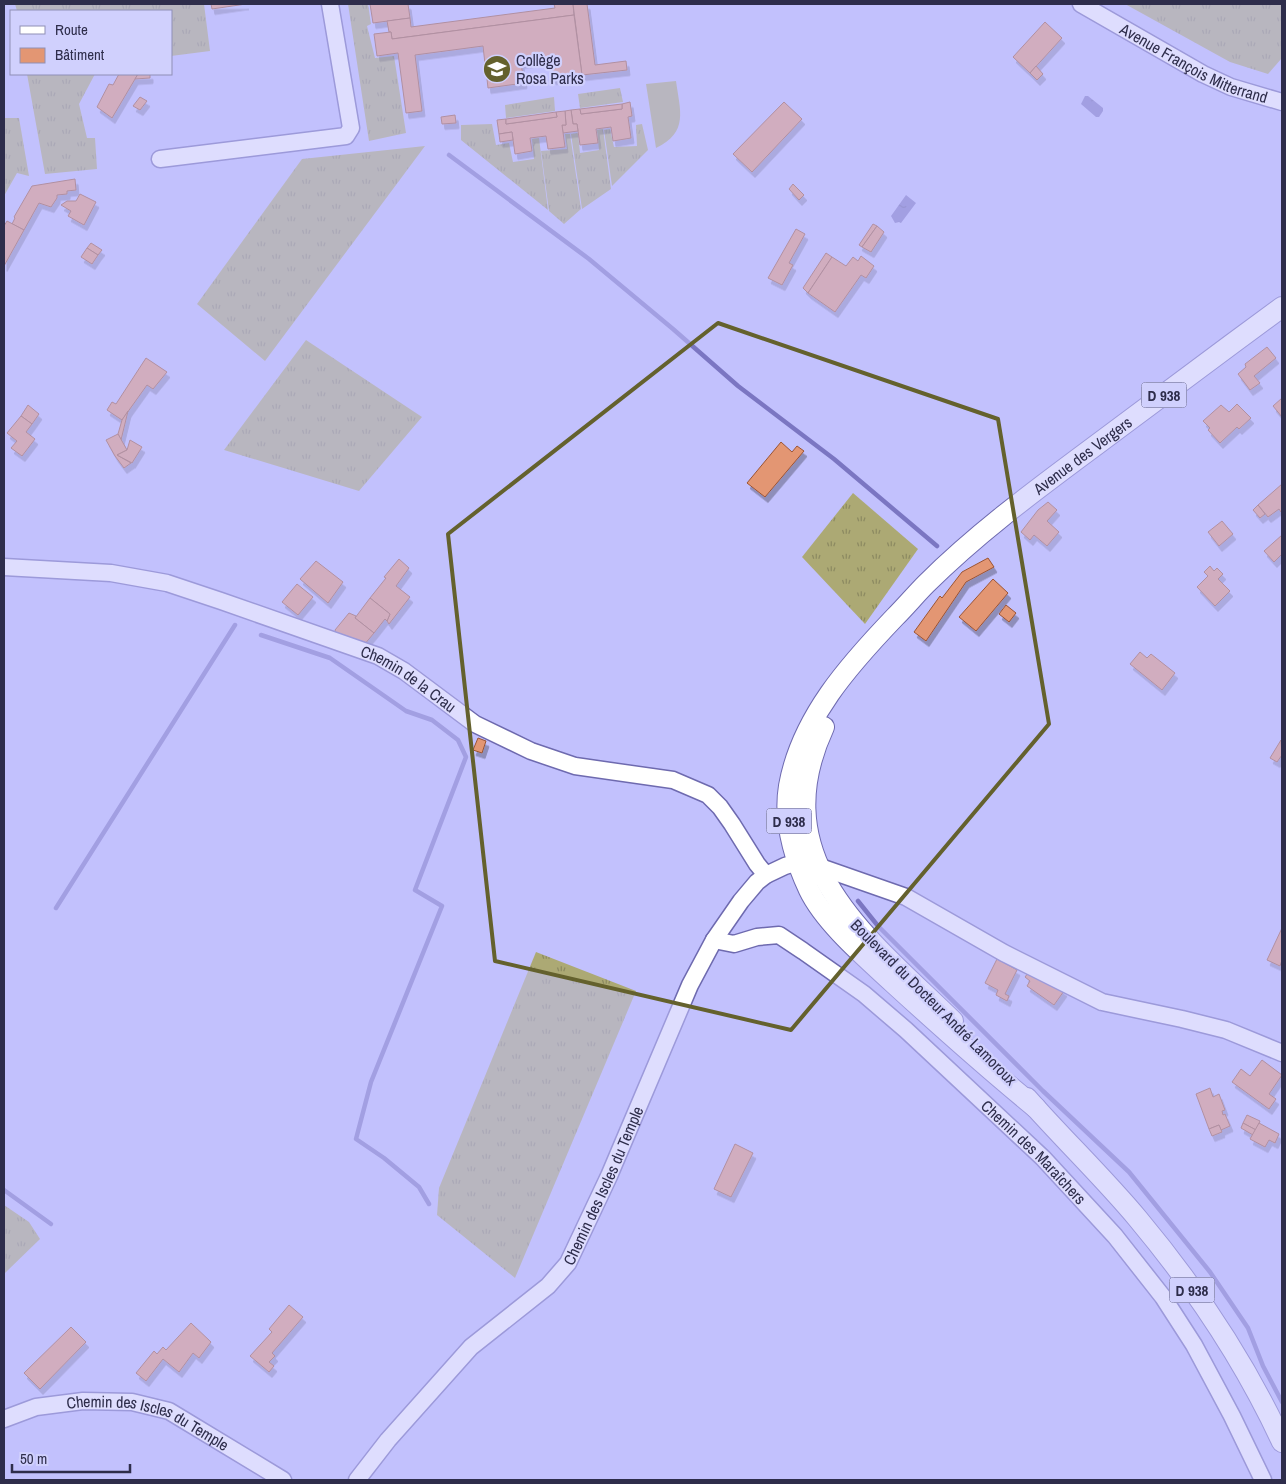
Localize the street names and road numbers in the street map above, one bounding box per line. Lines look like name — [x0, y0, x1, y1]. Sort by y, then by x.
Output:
street label: Avenue François Mitterrand — [1115, 17, 1270, 108]
road number: D 938 — [1142, 382, 1186, 408]
street label: Avenue des Vergers — [1028, 411, 1136, 500]
street label: Chemin de la Crau — [358, 640, 461, 717]
road number: D 938 — [766, 808, 812, 834]
street label: Boulevard du Docteur André Lamoroux — [846, 914, 1022, 1090]
street label: Chemin des Maraîchers — [976, 1095, 1091, 1209]
street label: Chemin des Iscles du Temple — [558, 1103, 648, 1269]
road number: D 938 — [1170, 1278, 1214, 1302]
street label: Chemin des Iscles du Temple — [65, 1390, 233, 1456]

